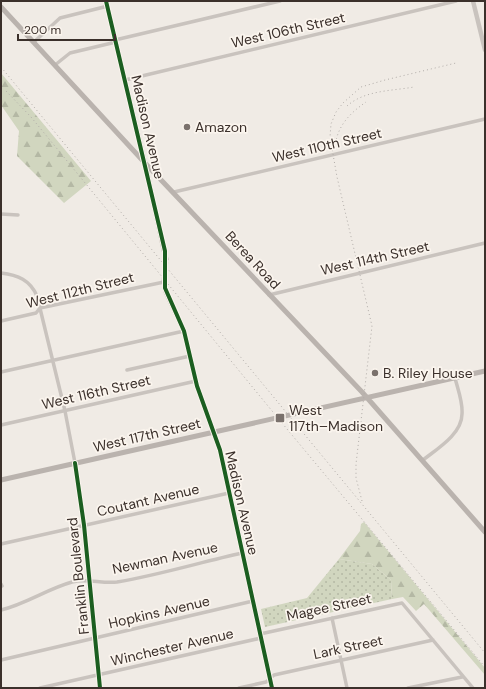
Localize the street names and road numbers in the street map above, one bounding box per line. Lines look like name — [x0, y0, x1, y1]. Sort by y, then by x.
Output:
street label: West 106th Street — [229, 8, 347, 52]
street label: Madison Avenue — [127, 73, 169, 181]
street label: West 110th Street — [270, 124, 384, 166]
street label: Berea Road — [221, 227, 285, 293]
street label: West 114th Street — [319, 237, 431, 279]
street label: West 112th Street — [24, 268, 136, 312]
street label: West 116th Street — [40, 371, 152, 413]
street label: West 117th Street — [91, 414, 203, 456]
street label: Madison Avenue — [221, 449, 263, 557]
street label: Coutant Avenue — [95, 479, 201, 521]
street label: Franklin Boulevard — [63, 517, 93, 635]
street label: Newman Avenue — [111, 538, 219, 578]
street label: Magee Street — [285, 589, 373, 625]
street label: Hopkins Avenue — [107, 592, 211, 632]
street label: Winchester Avenue — [109, 624, 235, 670]
street label: Lark Street — [312, 631, 384, 663]

